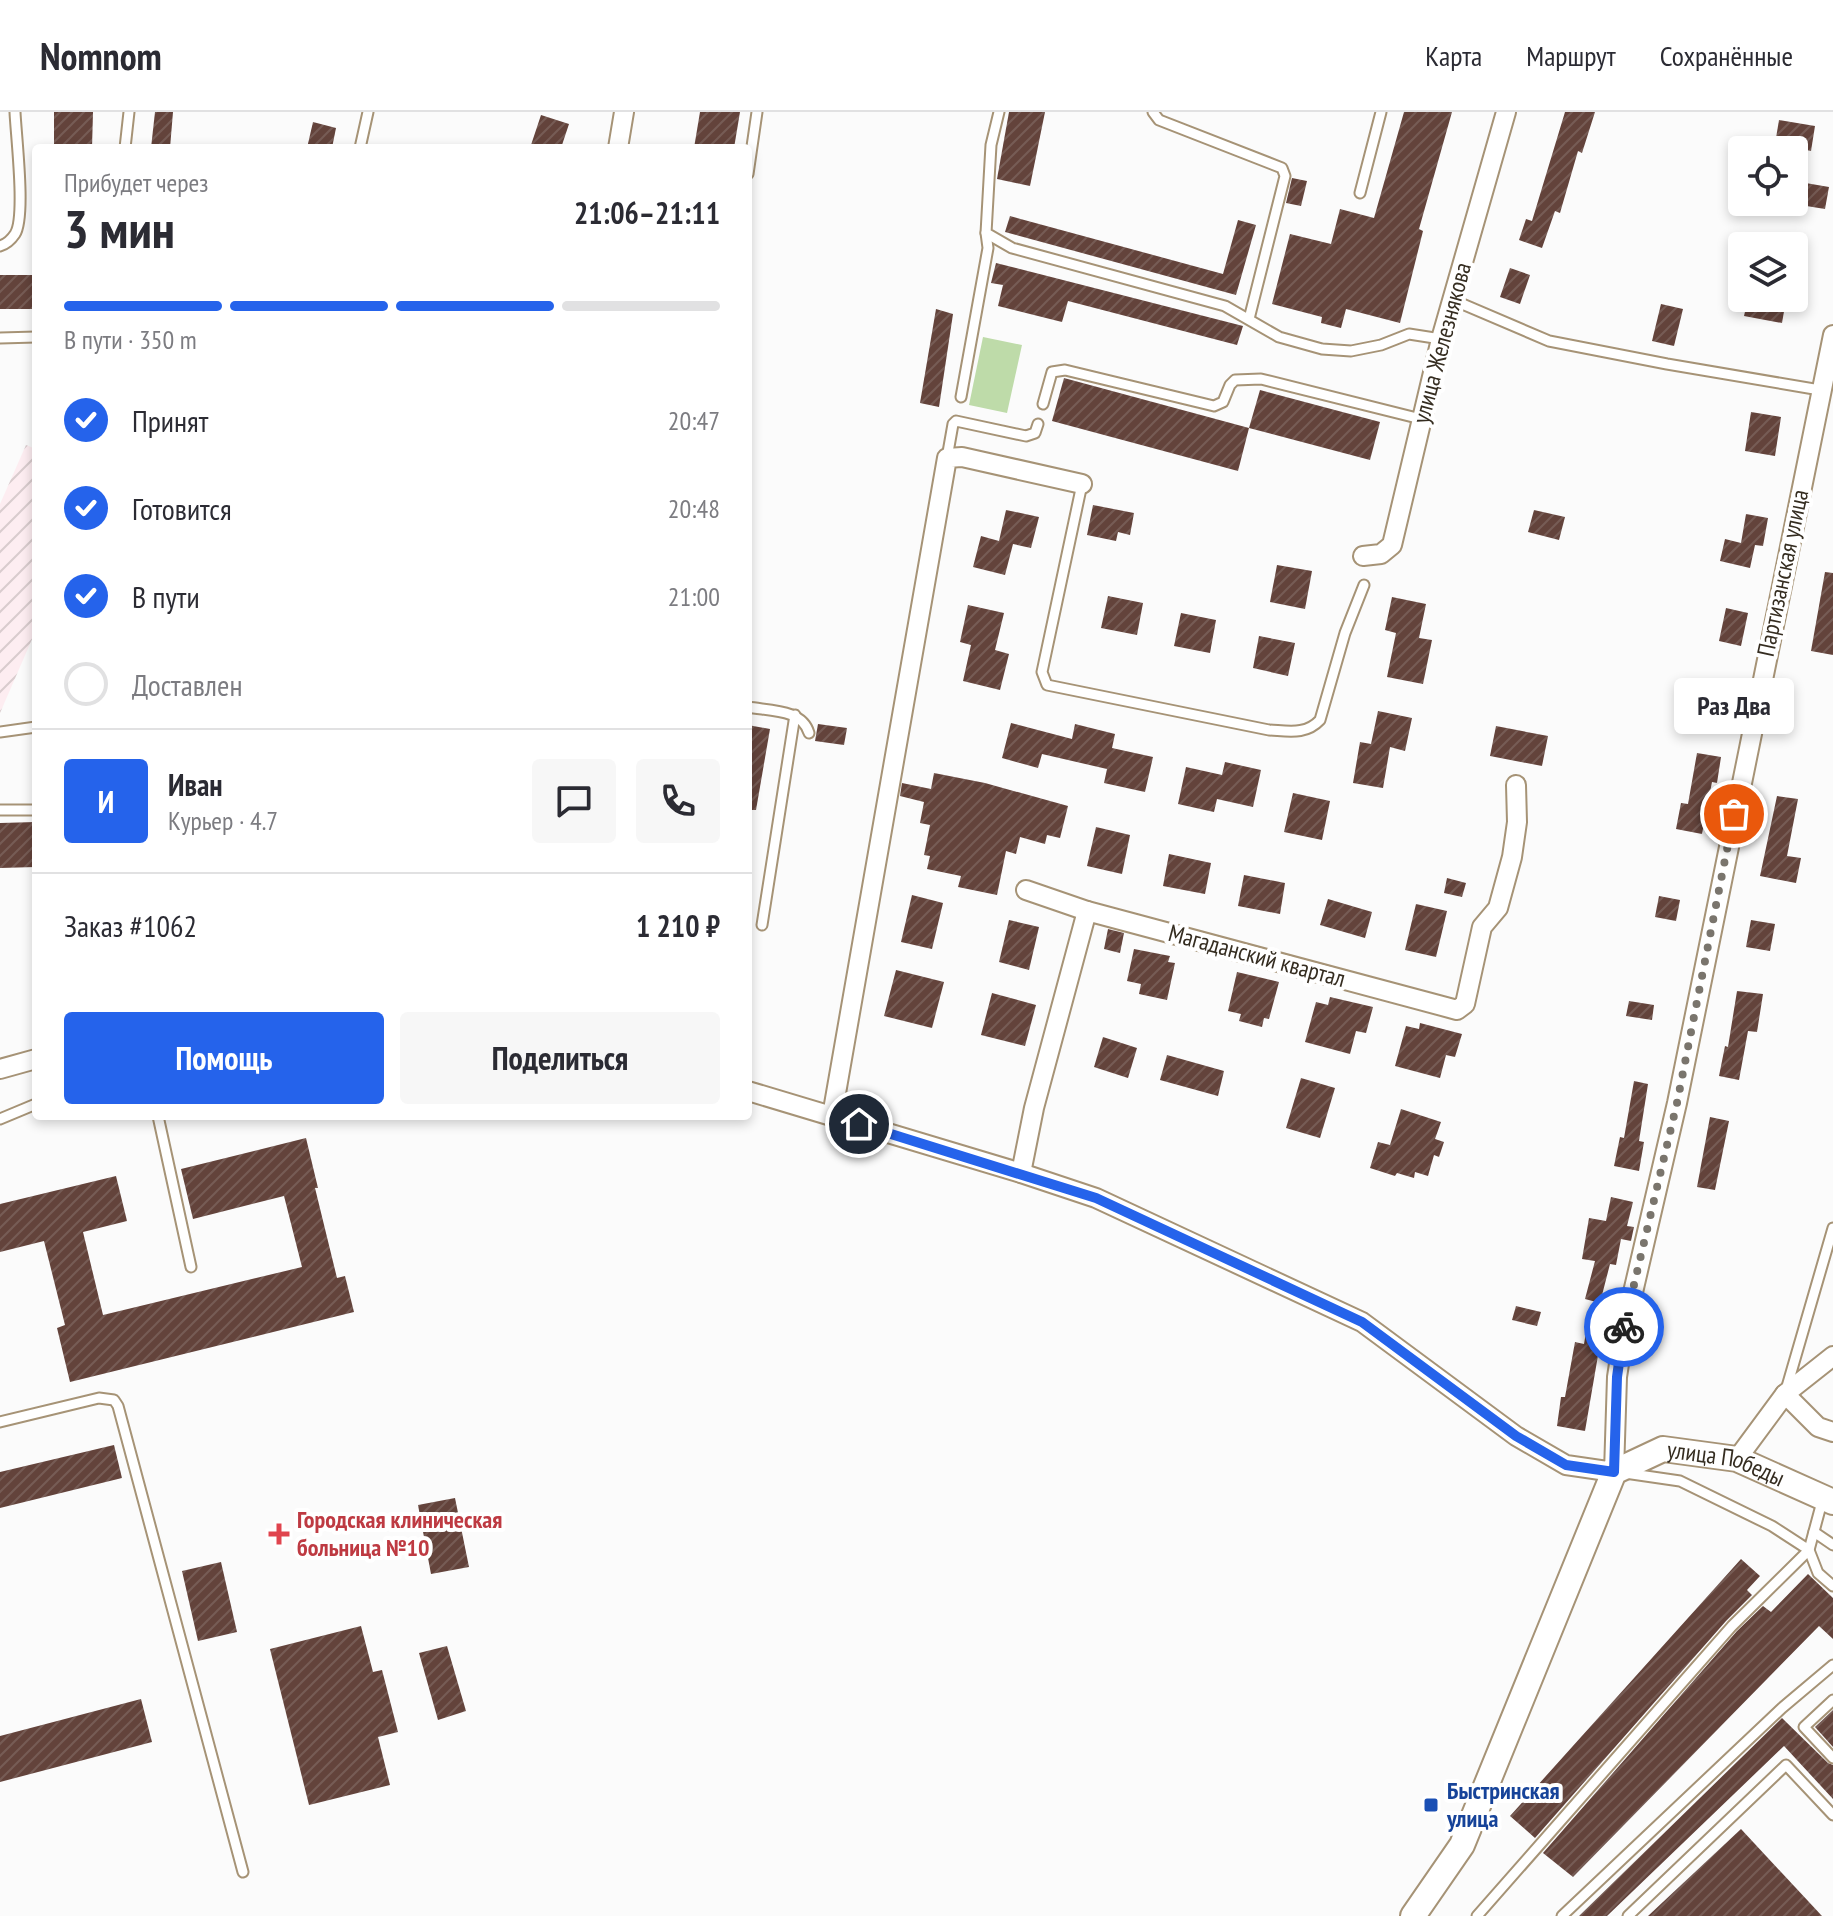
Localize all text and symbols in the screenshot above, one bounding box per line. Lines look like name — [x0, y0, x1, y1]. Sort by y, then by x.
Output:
text: Nomnom — [40, 31, 162, 80]
text: Карта — [1425, 37, 1482, 74]
text: Маршрут — [1526, 37, 1616, 74]
text: Сохранённые — [1660, 37, 1793, 74]
map controls — [1728, 136, 1808, 312]
button: locate — [1728, 136, 1808, 216]
text: Прибудет через — [64, 166, 208, 199]
text: 21:06–21:11 — [574, 193, 720, 232]
text: 3 мин — [64, 195, 175, 262]
button: layers — [1728, 232, 1808, 312]
street label: улица Железнякова — [1405, 259, 1478, 427]
text: В пути · 350 m — [64, 323, 197, 356]
icon: check — [64, 398, 108, 442]
text: Принят — [132, 401, 208, 440]
text: 20:47 — [668, 404, 720, 437]
icon: check — [64, 486, 108, 530]
street label: Партизанская улица — [1750, 487, 1815, 659]
text: Готовится — [132, 489, 232, 528]
text: 20:48 — [668, 492, 720, 525]
icon: check — [64, 574, 108, 618]
text: В пути — [132, 577, 200, 616]
text: 21:00 — [668, 580, 720, 613]
text: Доставлен — [132, 665, 242, 704]
callout: Раз Два — [1674, 678, 1794, 734]
text: Раз Два — [1697, 689, 1771, 722]
button: chat — [532, 759, 616, 843]
button: phone — [636, 759, 720, 843]
text: Иван — [168, 765, 223, 804]
pin — [1700, 780, 1768, 848]
text: И — [98, 782, 114, 821]
icon: bag — [1712, 792, 1756, 836]
text: Курьер · 4.7 — [168, 804, 278, 837]
text: Заказ #1062 — [64, 906, 197, 945]
text: 1 210 ₽ — [636, 906, 720, 945]
street label: Магаданский квартал — [1165, 917, 1349, 994]
button: Помощь — [64, 1012, 384, 1104]
button: Поделиться — [400, 1012, 720, 1104]
pin — [825, 1090, 893, 1158]
icon: home — [837, 1102, 881, 1146]
courier — [1584, 1287, 1664, 1367]
icon: bike — [1602, 1305, 1646, 1349]
street label: улица Победы — [1665, 1434, 1790, 1493]
place label: Городская клиническая больница №10 — [297, 1504, 502, 1563]
marker: Городская клиническая больница №10 — [268, 1523, 290, 1545]
place label: Быстринская улица — [1446, 1775, 1560, 1834]
marker: Быстринская улица — [1422, 1796, 1440, 1814]

